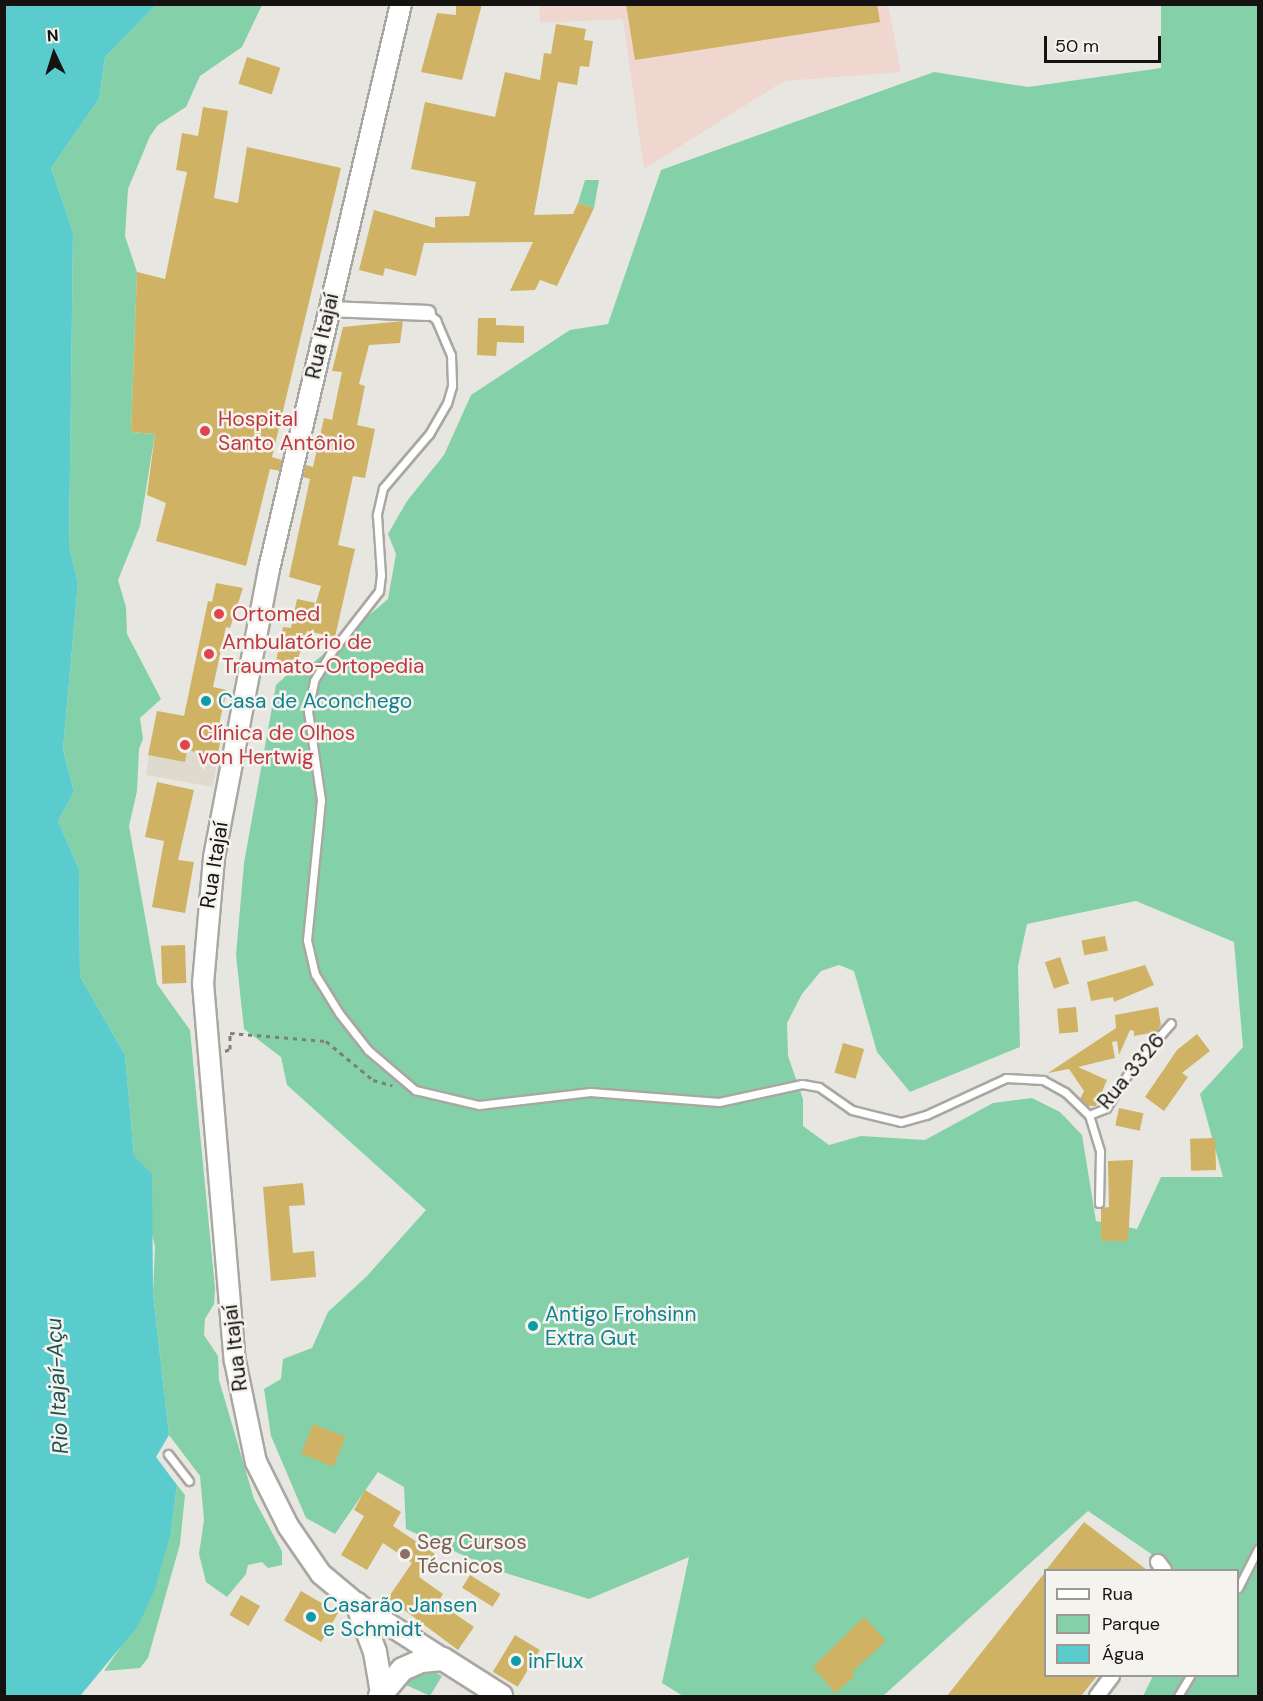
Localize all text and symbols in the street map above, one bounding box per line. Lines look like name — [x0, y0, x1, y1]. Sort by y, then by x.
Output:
north arrow — [24, 24, 84, 84]
scale bar — [1047, 24, 1164, 62]
text: N — [46, 25, 59, 46]
text: 50 m — [1055, 34, 1099, 58]
street label: Rua Itajaí — [300, 291, 344, 381]
place label: Hospital Santo Antônio — [218, 406, 356, 456]
marker: Hospital Santo Antônio — [196, 422, 214, 440]
place label: Ortomed — [232, 601, 320, 627]
marker: Ortomed — [210, 605, 228, 623]
place label: Ambulatório de Traumato-Ortopedia — [222, 629, 425, 679]
marker: Ambulatório de Traumato-Ortopedia — [200, 645, 218, 663]
place label: Casa de Aconchego — [218, 688, 412, 714]
marker: Casa de Aconchego — [199, 694, 213, 708]
place label: Clínica de Olhos von Hertwig — [198, 720, 355, 770]
marker: Clínica de Olhos von Hertwig — [176, 736, 194, 754]
street label: Rua Itajaí — [195, 820, 233, 910]
street label: Rua 3326 — [1092, 1028, 1170, 1114]
place label: Antigo Frohsinn Extra Gut — [545, 1301, 696, 1351]
street label: Rua Itajaí — [217, 1303, 253, 1393]
water label: Rio Itajaí-Açu — [40, 1317, 74, 1455]
marker: Antigo Frohsinn Extra Gut — [526, 1319, 540, 1333]
place label: Seg Cursos Técnicos — [417, 1529, 527, 1579]
marker: Seg Cursos Técnicos — [398, 1547, 412, 1561]
legend — [1044, 1569, 1239, 1677]
text: Rua — [1102, 1582, 1133, 1606]
place label: Casarão Jansen e Schmidt — [323, 1592, 477, 1642]
marker: Casarão Jansen e Schmidt — [304, 1610, 318, 1624]
text: Parque — [1102, 1612, 1160, 1636]
text: Água — [1102, 1642, 1144, 1666]
place label: inFlux — [528, 1648, 583, 1674]
marker: inFlux — [509, 1654, 523, 1668]

